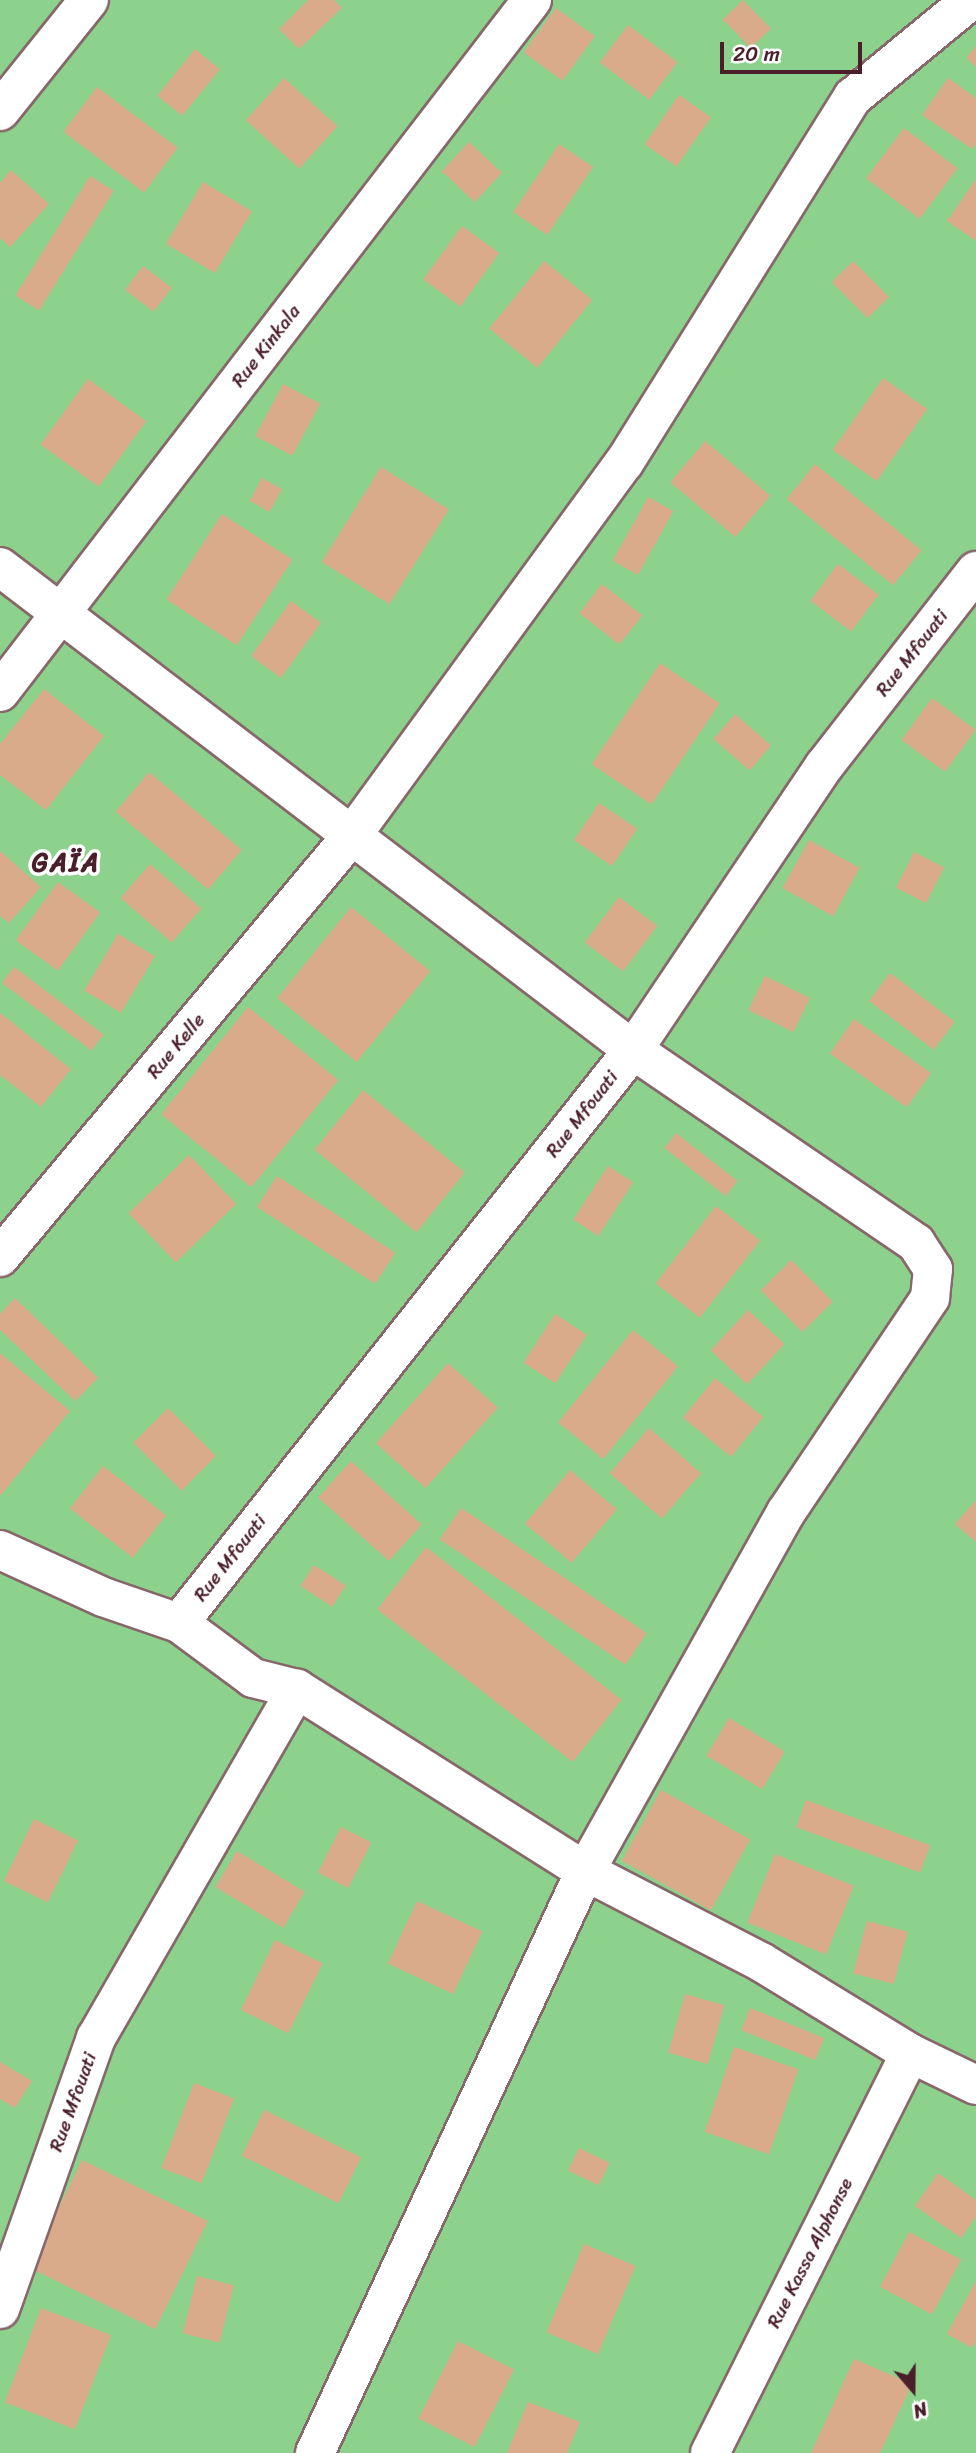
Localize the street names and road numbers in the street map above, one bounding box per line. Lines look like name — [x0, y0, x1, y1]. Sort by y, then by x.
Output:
street label: Rue Kinkala — [227, 300, 305, 392]
street label: Rue Mfouati — [871, 605, 953, 701]
street label: Rue Kelle — [142, 1009, 210, 1083]
street label: Rue Mfouati — [541, 1066, 623, 1162]
street label: Rue Mfouati — [189, 1510, 271, 1606]
street label: Rue Mfouati — [45, 2050, 101, 2154]
street label: Rue Kassa Alphonse — [762, 2174, 858, 2332]

